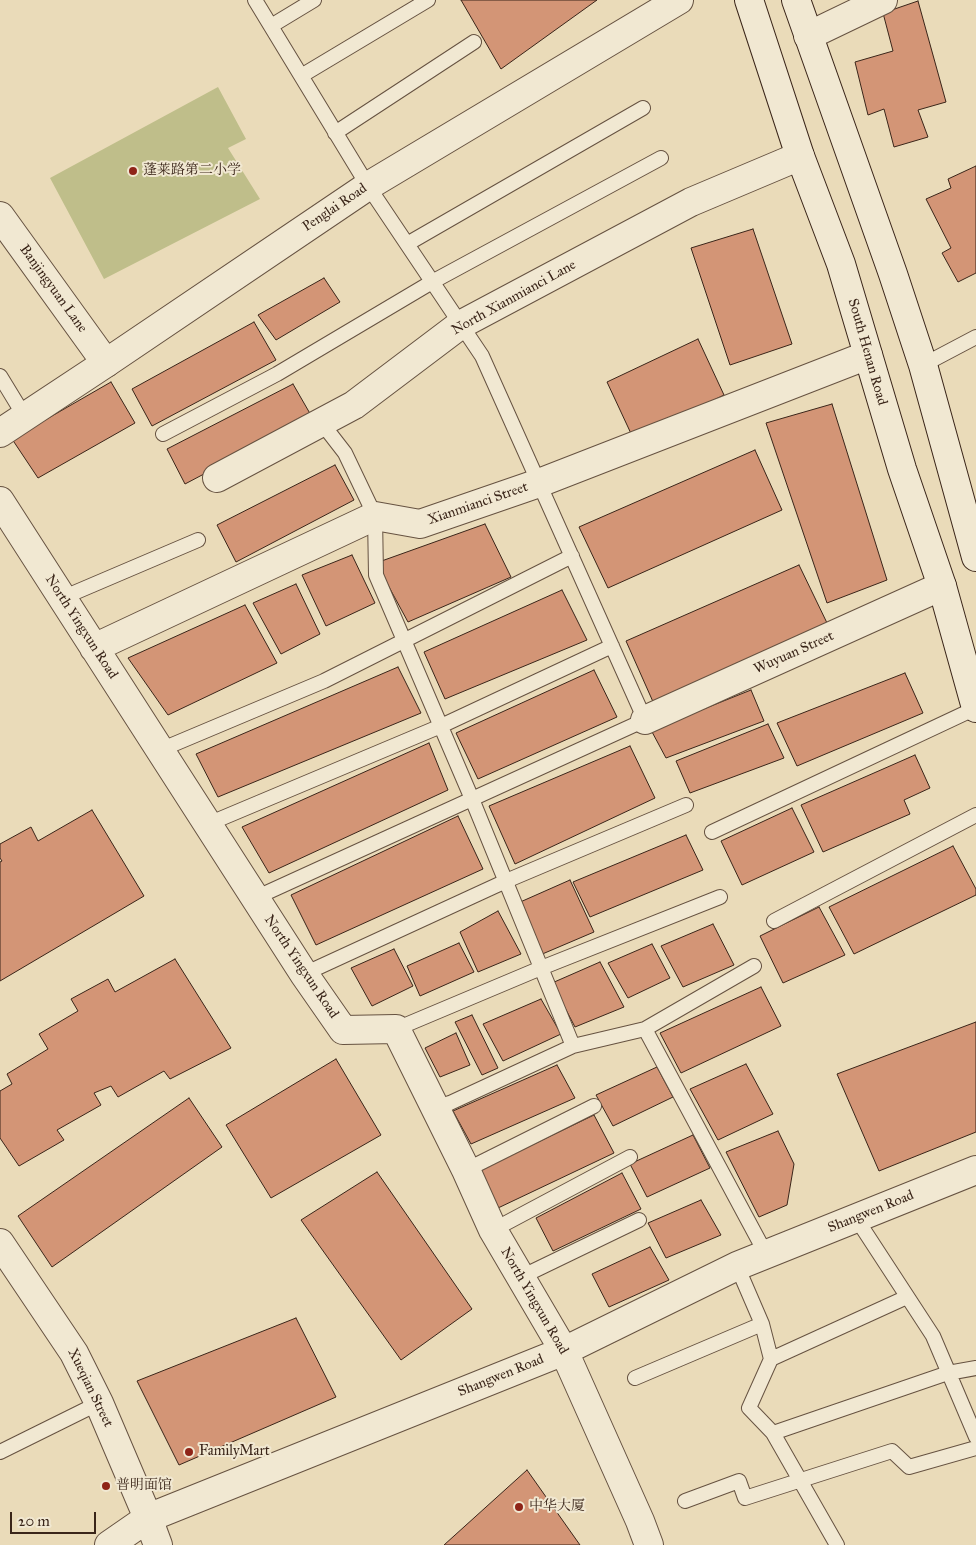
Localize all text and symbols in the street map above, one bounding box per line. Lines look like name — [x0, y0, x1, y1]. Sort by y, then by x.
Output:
place label: 蓬莱路第二小学 — [143, 163, 241, 179]
marker: 蓬莱路第二小学 — [127, 165, 139, 177]
street label: Penglai Road — [300, 180, 370, 236]
street label: Banjingyuan Lane — [16, 242, 90, 336]
street label: North Xianmianci Lane — [449, 257, 579, 339]
street label: South Henan Road — [844, 297, 890, 407]
street label: Xianmianci Street — [426, 479, 530, 529]
street label: North Yingxun Road — [41, 572, 121, 682]
street label: Wuyuan Street — [751, 628, 837, 678]
street label: North Yingxun Road — [260, 912, 342, 1022]
street label: Shangwen Road — [826, 1187, 916, 1237]
street label: North Yingxun Road — [496, 1244, 572, 1358]
street label: Xueqian Street — [64, 1346, 116, 1430]
street label: Shangwen Road — [456, 1351, 546, 1401]
place label: FamilyMart — [199, 1444, 270, 1460]
marker: FamilyMart — [183, 1446, 195, 1458]
place label: 普明面馆 — [116, 1478, 172, 1494]
marker: 普明面馆 — [100, 1480, 112, 1492]
place label: 中华大厦 — [529, 1499, 585, 1515]
marker: 中华大厦 — [513, 1501, 525, 1513]
scale bar — [12, 1502, 99, 1534]
text: 20 m — [18, 1512, 50, 1530]

